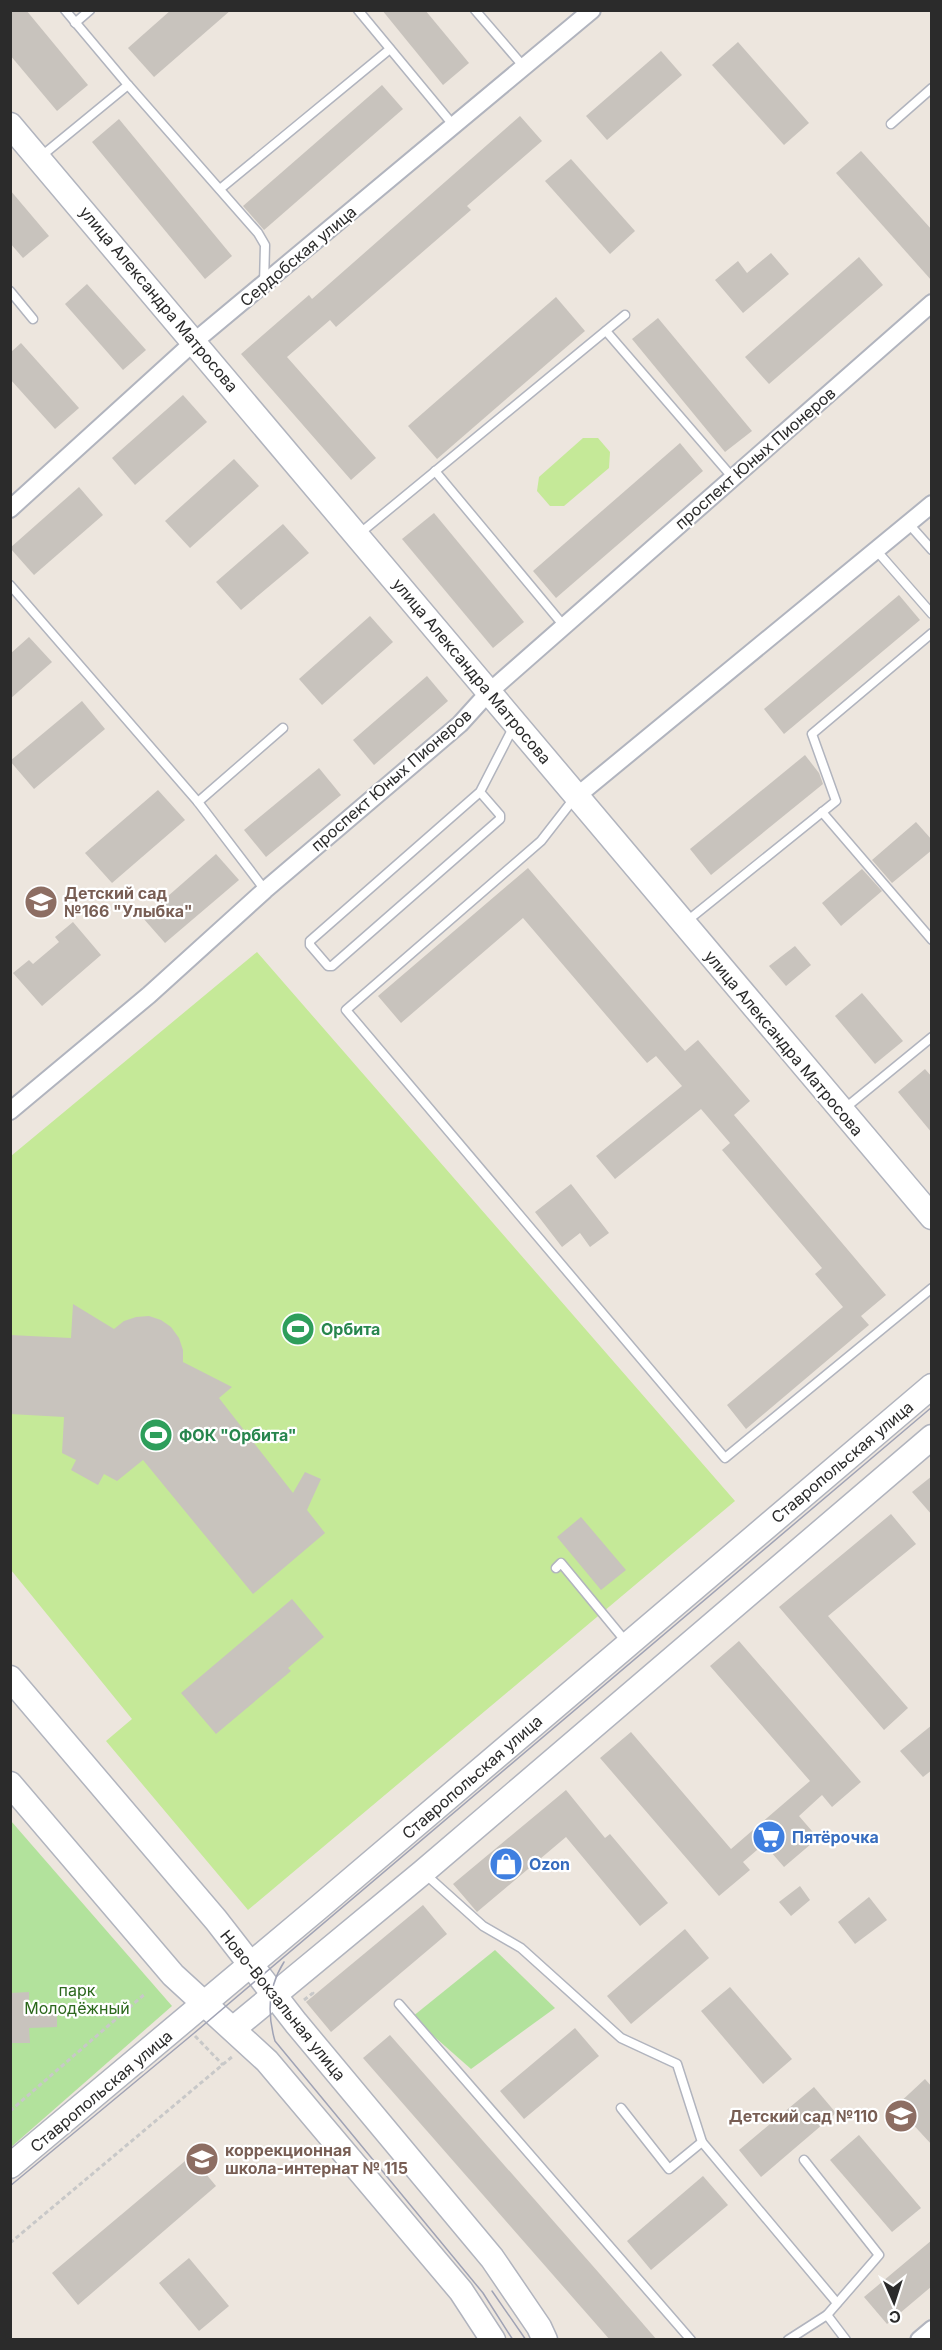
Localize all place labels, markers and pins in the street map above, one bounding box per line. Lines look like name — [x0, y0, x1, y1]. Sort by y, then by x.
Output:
place label: Детский сад №166 "Улыбка" — [64, 883, 192, 921]
school or university icon: Детский сад №166 "Улыбка" — [23, 884, 59, 920]
sports icon: Орбита — [280, 1311, 316, 1347]
place label: Орбита — [321, 1319, 380, 1339]
sports icon: ФОК "Орбита" — [138, 1417, 174, 1453]
place label: ФОК "Орбита" — [179, 1425, 297, 1445]
supermarket icon: Пятёрочка — [751, 1819, 787, 1855]
place label: Пятёрочка — [792, 1827, 879, 1847]
shop icon: Ozon — [488, 1846, 524, 1882]
place label: Ozon — [529, 1854, 570, 1874]
school or university icon: Детский сад №110 — [883, 2098, 919, 2134]
place label: Детский сад №110 — [729, 2106, 878, 2126]
place label: коррекционная школа-интернат № 115 — [225, 2140, 408, 2178]
school or university icon: коррекционная школа-интернат № 115 — [184, 2141, 220, 2177]

